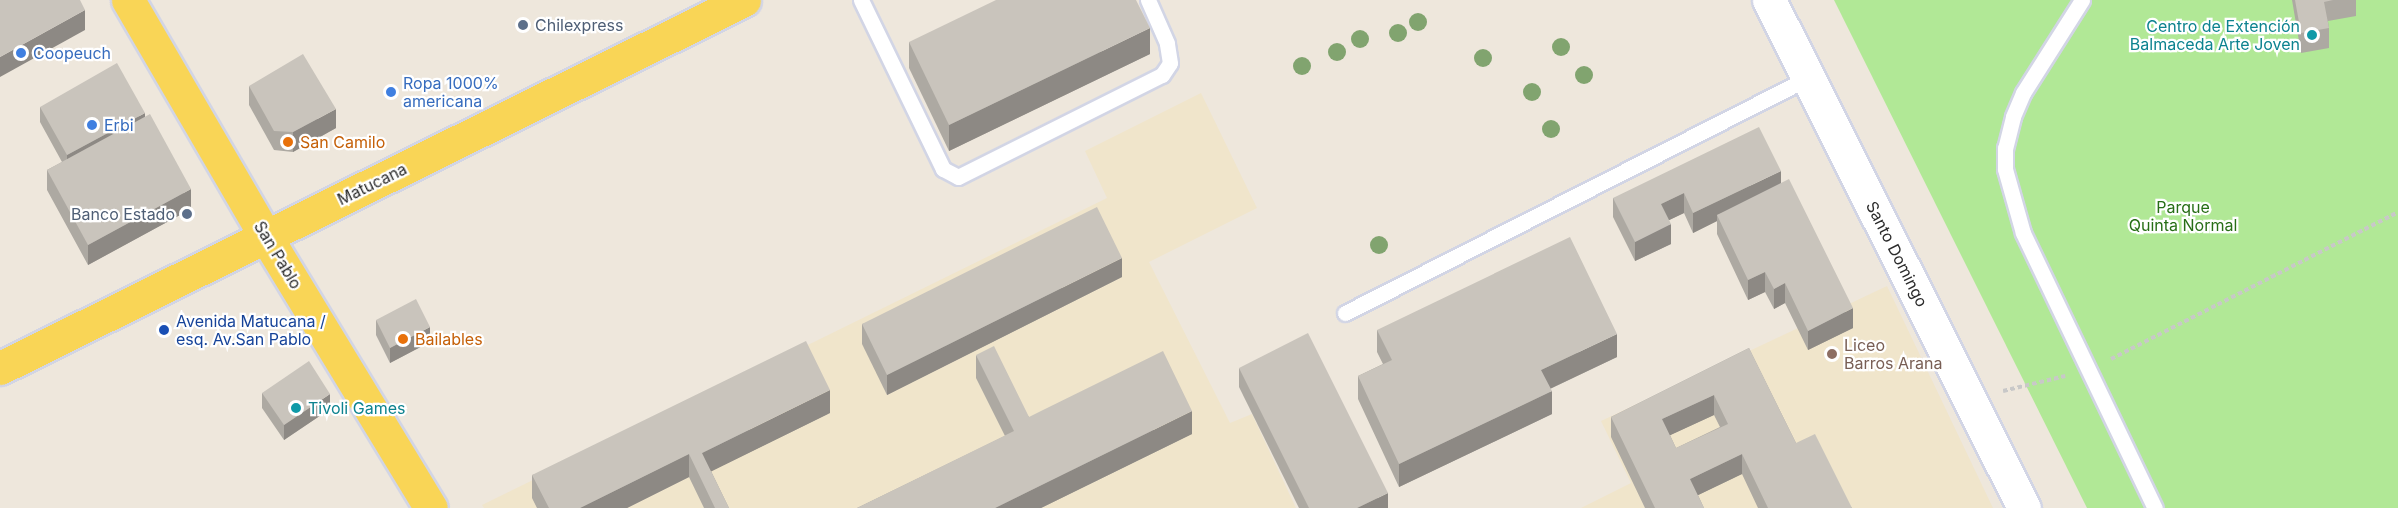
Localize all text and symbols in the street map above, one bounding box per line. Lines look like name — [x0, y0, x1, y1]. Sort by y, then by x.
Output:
place label: Chilexpress — [535, 15, 623, 35]
place label: Centro de Extención Balmaceda Arte Joven — [2130, 16, 2300, 54]
marker: Chilexpress — [516, 18, 530, 32]
marker: Centro de Extención Balmaceda Arte Joven — [2305, 28, 2319, 42]
place label: Coopeuch — [33, 43, 111, 63]
marker: Coopeuch — [14, 46, 28, 60]
place label: Ropa 1000% americana — [403, 73, 499, 111]
marker: Ropa 1000% americana — [384, 85, 398, 99]
place label: Erbi — [104, 115, 134, 135]
marker: Erbi — [85, 118, 99, 132]
place label: San Camilo — [300, 132, 385, 152]
marker: San Camilo — [281, 135, 295, 149]
street label: Matucana — [334, 159, 410, 209]
park label: Parque Quinta Normal — [2129, 197, 2237, 235]
street label: Santo Domingo — [1862, 198, 1932, 310]
place label: Banco Estado — [71, 204, 175, 224]
marker: Banco Estado — [180, 207, 194, 221]
street label: San Pablo — [250, 218, 306, 292]
place label: Avenida Matucana / esq. Av.San Pablo — [176, 311, 326, 349]
marker: Avenida Matucana / esq. Av.San Pablo — [157, 323, 171, 337]
place label: Bailables — [415, 329, 483, 349]
marker: Bailables — [396, 332, 410, 346]
place label: Liceo Barros Arana — [1844, 335, 1943, 373]
marker: Liceo Barros Arana — [1825, 347, 1839, 361]
place label: Tivoli Games — [308, 398, 405, 418]
marker: Tivoli Games — [289, 401, 303, 415]

